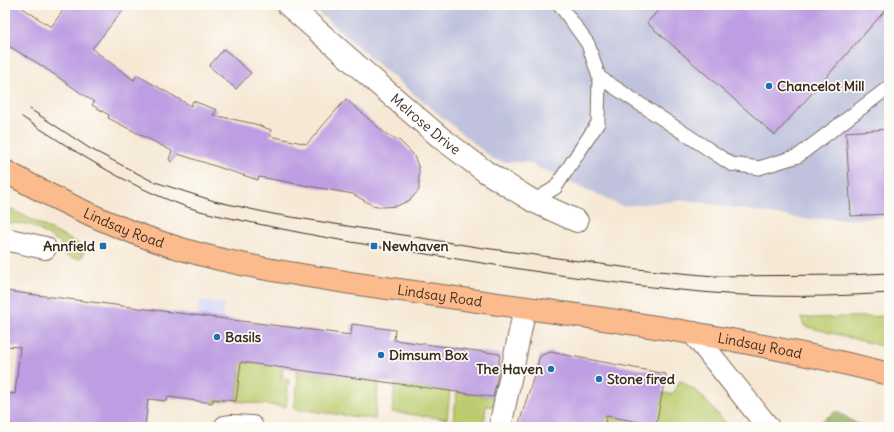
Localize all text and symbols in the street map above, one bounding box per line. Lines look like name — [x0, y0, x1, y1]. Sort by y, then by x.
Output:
place label: Chancelot Mill — [777, 77, 864, 95]
marker: Chancelot Mill — [764, 81, 774, 91]
street label: Melrose Drive — [387, 90, 464, 159]
street label: Lindsay Road — [81, 204, 167, 252]
place label: Annfield — [43, 237, 96, 255]
place label: Newhaven — [382, 237, 449, 255]
marker: Annfield — [98, 241, 108, 251]
marker: Newhaven — [369, 241, 379, 251]
street label: Lindsay Road — [396, 281, 483, 311]
place label: Basils — [225, 328, 262, 346]
street label: Lindsay Road — [716, 329, 804, 363]
marker: Basils — [212, 332, 222, 342]
place label: Dimsum Box — [389, 346, 468, 364]
marker: Dimsum Box — [376, 350, 386, 360]
place label: The Haven — [476, 360, 543, 378]
marker: The Haven — [546, 364, 556, 374]
place label: Stone fired — [607, 370, 676, 388]
marker: Stone fired — [594, 374, 604, 384]

